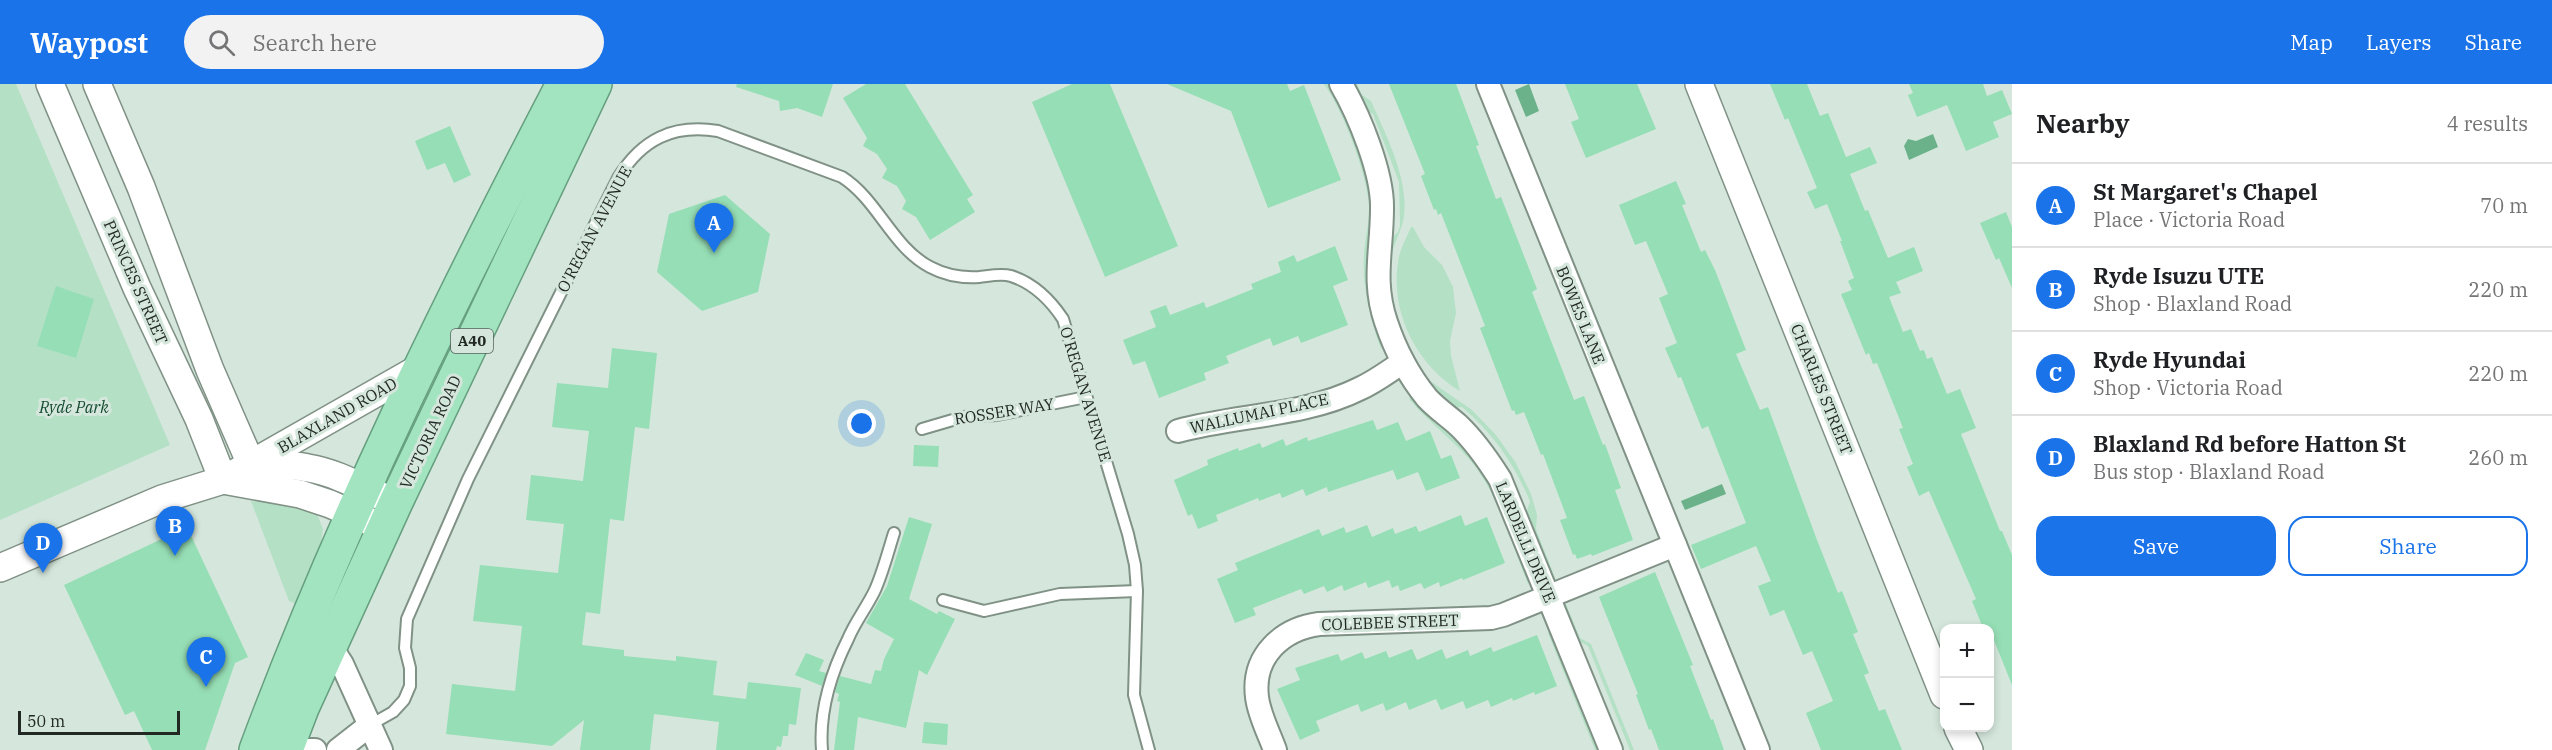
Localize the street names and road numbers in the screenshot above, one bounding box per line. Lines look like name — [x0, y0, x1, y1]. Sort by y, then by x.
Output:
street label: O'REGAN AVENUE — [552, 162, 636, 296]
street label: PRINCES STREET — [100, 217, 172, 347]
street label: BOWES LANE — [1552, 263, 1610, 367]
street label: CHARLES STREET — [1787, 321, 1857, 457]
street label: O'REGAN AVENUE — [1056, 324, 1116, 464]
road number: A40 — [451, 329, 493, 353]
street label: VICTORIA ROAD — [395, 372, 465, 492]
street label: BLAXLAND ROAD — [274, 373, 400, 457]
street label: WALLUMAI PLACE — [1188, 389, 1330, 437]
street label: ROSSER WAY — [953, 393, 1055, 429]
street label: LARDELLI DRIVE — [1491, 478, 1561, 606]
street label: COLEBEE STREET — [1321, 610, 1459, 634]

